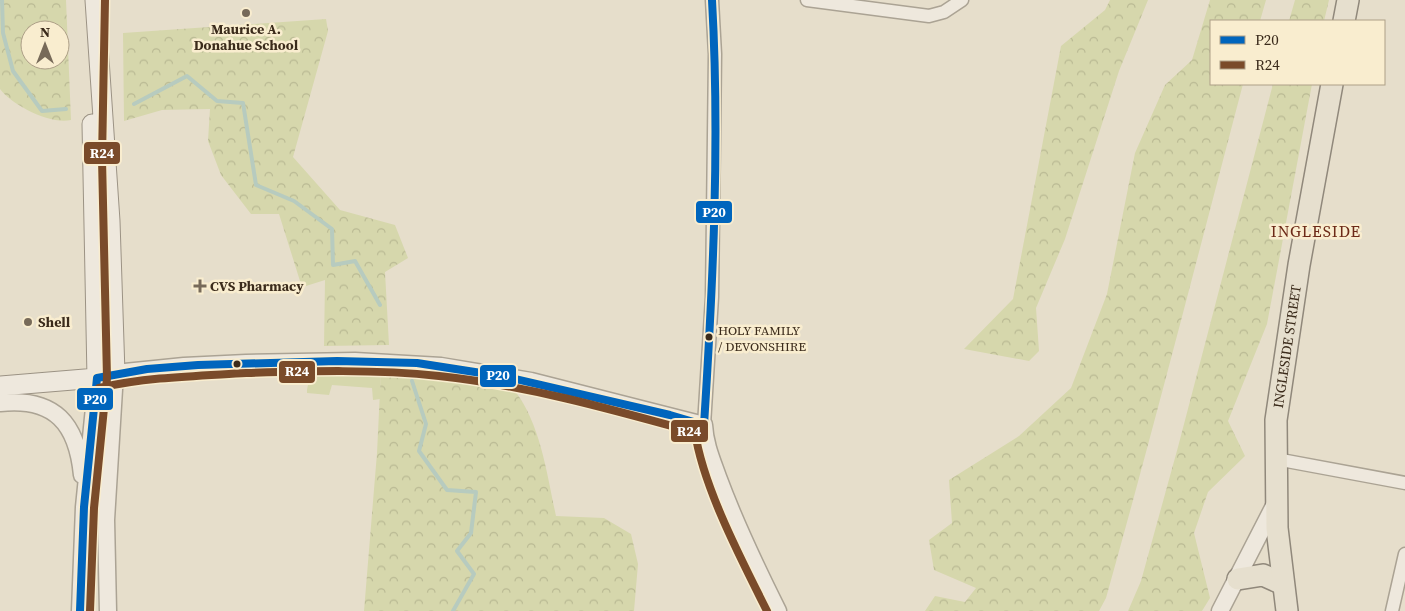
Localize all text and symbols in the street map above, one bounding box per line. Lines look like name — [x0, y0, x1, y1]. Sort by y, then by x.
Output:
marker: Maurice A. Donahue School — [240, 7, 252, 19]
place label: Maurice A. Donahue School — [194, 19, 299, 55]
north arrow — [20, 20, 70, 70]
legend — [1210, 20, 1385, 85]
text: N — [40, 22, 50, 42]
text: P20 — [1255, 29, 1279, 50]
text: R24 — [1255, 54, 1280, 75]
line badge: R24 — [83, 141, 121, 165]
text: R24 — [90, 143, 115, 163]
line badge: P20 — [695, 200, 733, 224]
text: P20 — [702, 202, 726, 222]
district label: INGLESIDE — [1271, 220, 1361, 242]
place label: CVS Pharmacy — [210, 276, 304, 296]
marker: CVS Pharmacy — [194, 280, 206, 292]
street label: INGLESIDE STREET — [1268, 283, 1306, 410]
place label: Shell — [38, 312, 71, 332]
marker: Shell — [22, 316, 34, 328]
place label: HOLY FAMILY / DEVONSHIRE — [718, 322, 806, 355]
marker: HOLY FAMILY / DEVONSHIRE — [704, 332, 714, 342]
unlabelled marker — [232, 359, 242, 369]
line badge: R24 — [278, 360, 316, 384]
text: R24 — [285, 361, 310, 381]
line badge: P20 — [479, 364, 517, 388]
text: P20 — [486, 365, 510, 385]
line badge: P20 — [76, 387, 114, 411]
text: P20 — [83, 389, 107, 409]
line badge: R24 — [670, 419, 709, 443]
text: R24 — [677, 421, 702, 441]

